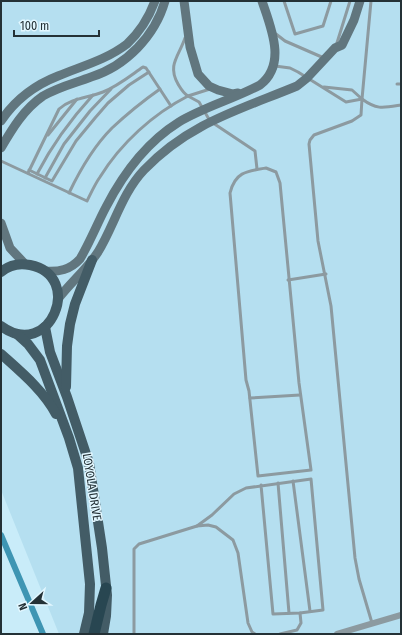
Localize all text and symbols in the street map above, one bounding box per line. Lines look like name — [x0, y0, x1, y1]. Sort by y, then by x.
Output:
scale bar — [14, 12, 99, 38]
text: 100 m — [20, 19, 49, 33]
street label: LOYOLA DRIVE — [80, 452, 104, 522]
north arrow — [12, 583, 52, 623]
text: N — [16, 601, 30, 612]

